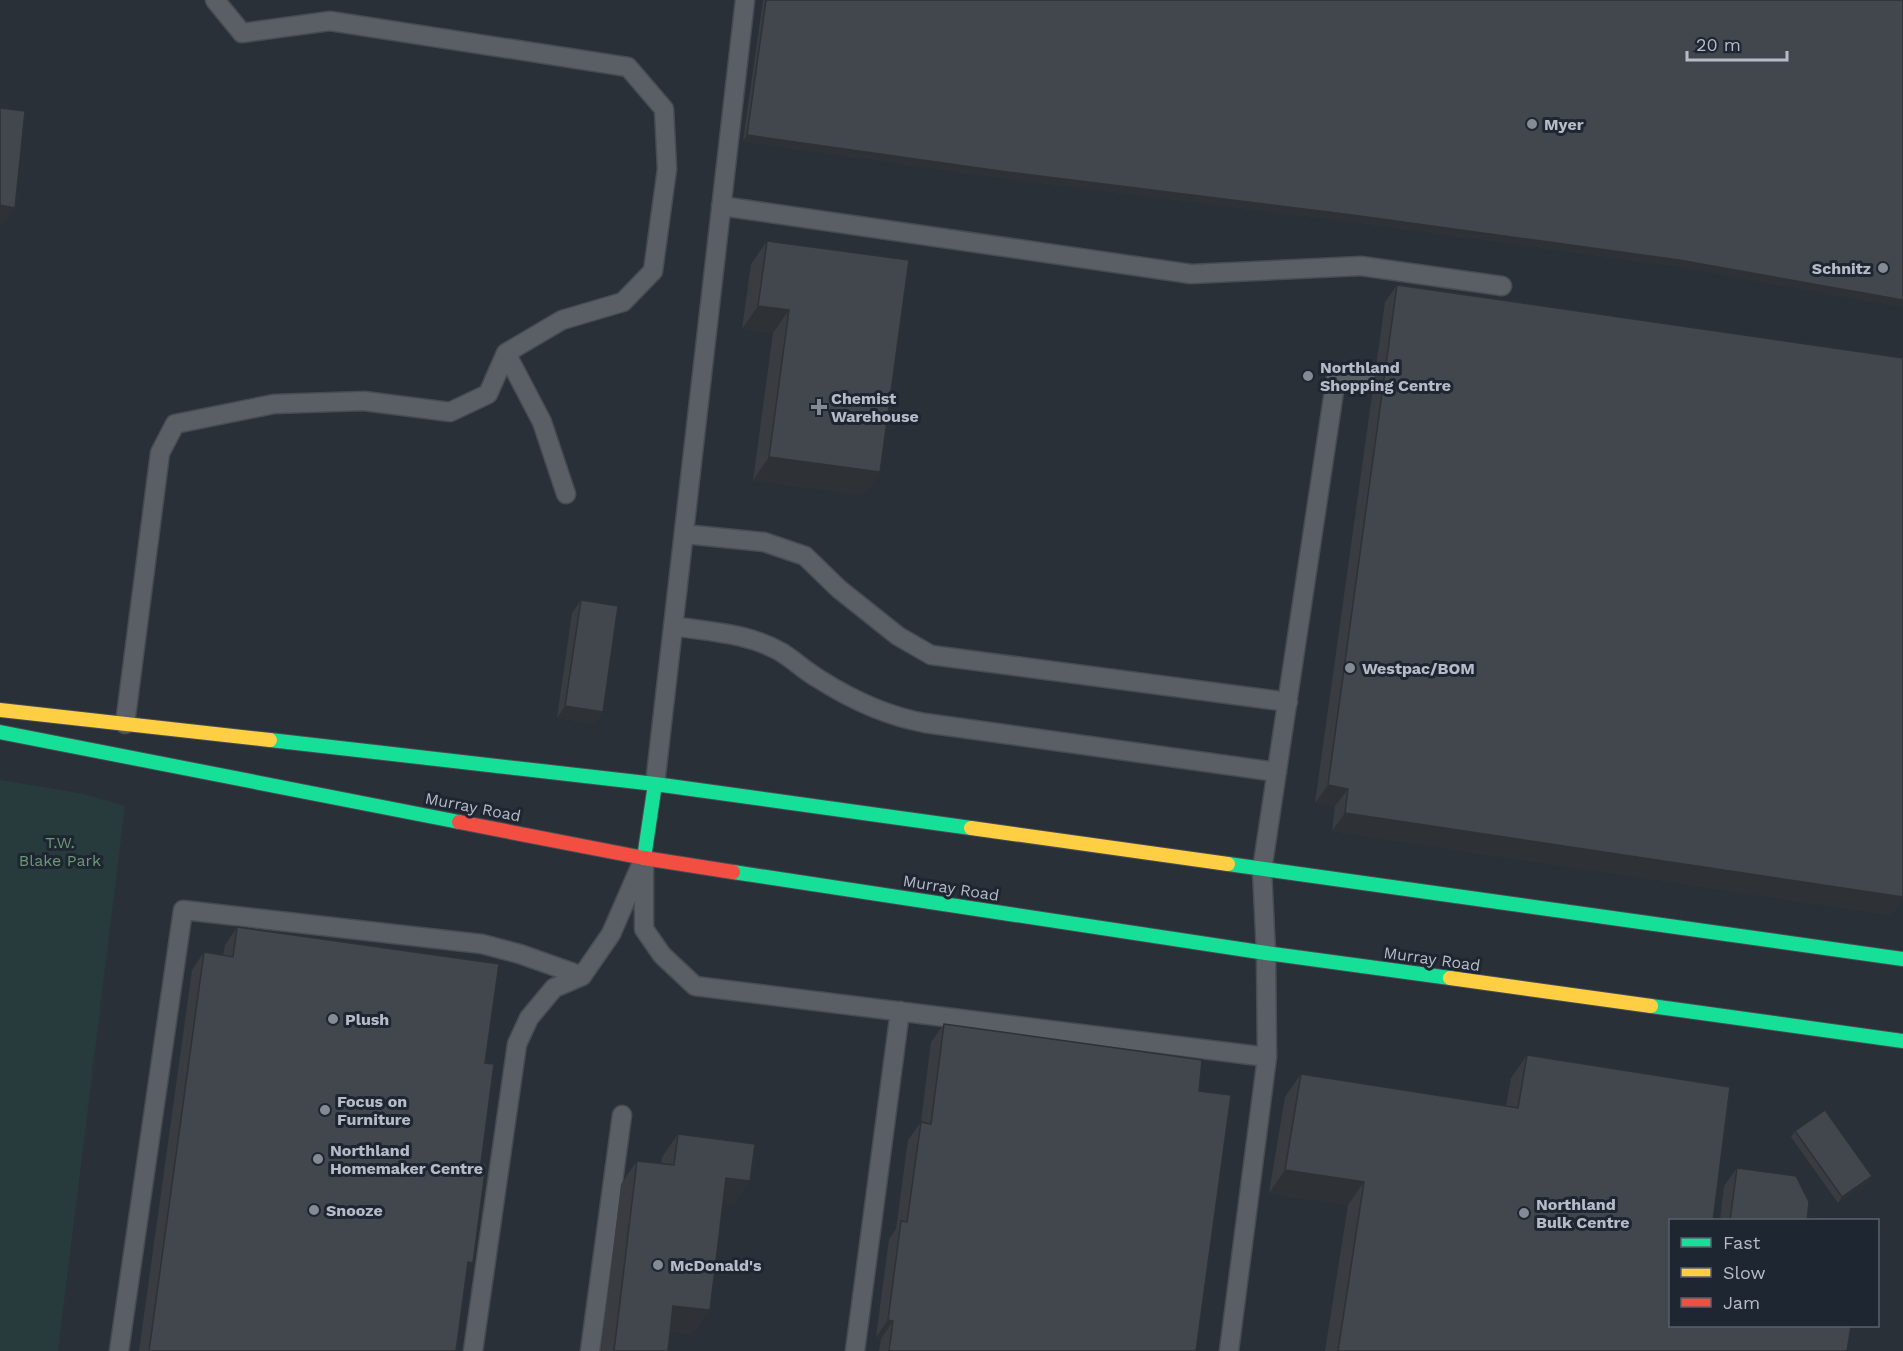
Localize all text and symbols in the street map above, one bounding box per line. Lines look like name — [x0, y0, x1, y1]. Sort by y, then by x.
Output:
scale bar — [1687, 24, 1788, 62]
text: 20 m — [1696, 34, 1741, 55]
place label: Myer — [1544, 115, 1584, 134]
marker: Myer — [1525, 117, 1539, 131]
place label: Schnitz — [1812, 259, 1871, 278]
marker: Schnitz — [1876, 261, 1890, 275]
place label: Northland Shopping Centre — [1320, 358, 1451, 395]
marker: Northland Shopping Centre — [1301, 369, 1315, 383]
place label: Chemist Warehouse — [831, 389, 919, 426]
marker: Chemist Warehouse — [812, 400, 826, 414]
place label: Westpac/BOM — [1362, 659, 1475, 678]
marker: Westpac/BOM — [1343, 661, 1357, 675]
street label: Murray Road — [423, 788, 523, 826]
park label: T.W. Blake Park — [19, 833, 101, 870]
street label: Murray Road — [902, 871, 1000, 905]
street label: Murray Road — [1383, 943, 1481, 975]
place label: Plush — [345, 1010, 389, 1029]
marker: Plush — [326, 1012, 340, 1026]
place label: Focus on Furniture — [337, 1092, 411, 1129]
marker: Focus on Furniture — [318, 1103, 332, 1117]
place label: Northland Homemaker Centre — [330, 1141, 483, 1178]
marker: Northland Homemaker Centre — [311, 1152, 325, 1166]
place label: Northland Bulk Centre — [1536, 1195, 1629, 1232]
place label: Snooze — [326, 1201, 383, 1220]
marker: Snooze — [307, 1203, 321, 1217]
marker: Northland Bulk Centre — [1517, 1206, 1531, 1220]
legend — [1669, 1219, 1879, 1327]
text: Fast — [1723, 1232, 1761, 1253]
place label: McDonald's — [670, 1256, 762, 1275]
marker: McDonald's — [651, 1258, 665, 1272]
text: Slow — [1723, 1262, 1766, 1283]
text: Jam — [1723, 1292, 1760, 1313]

